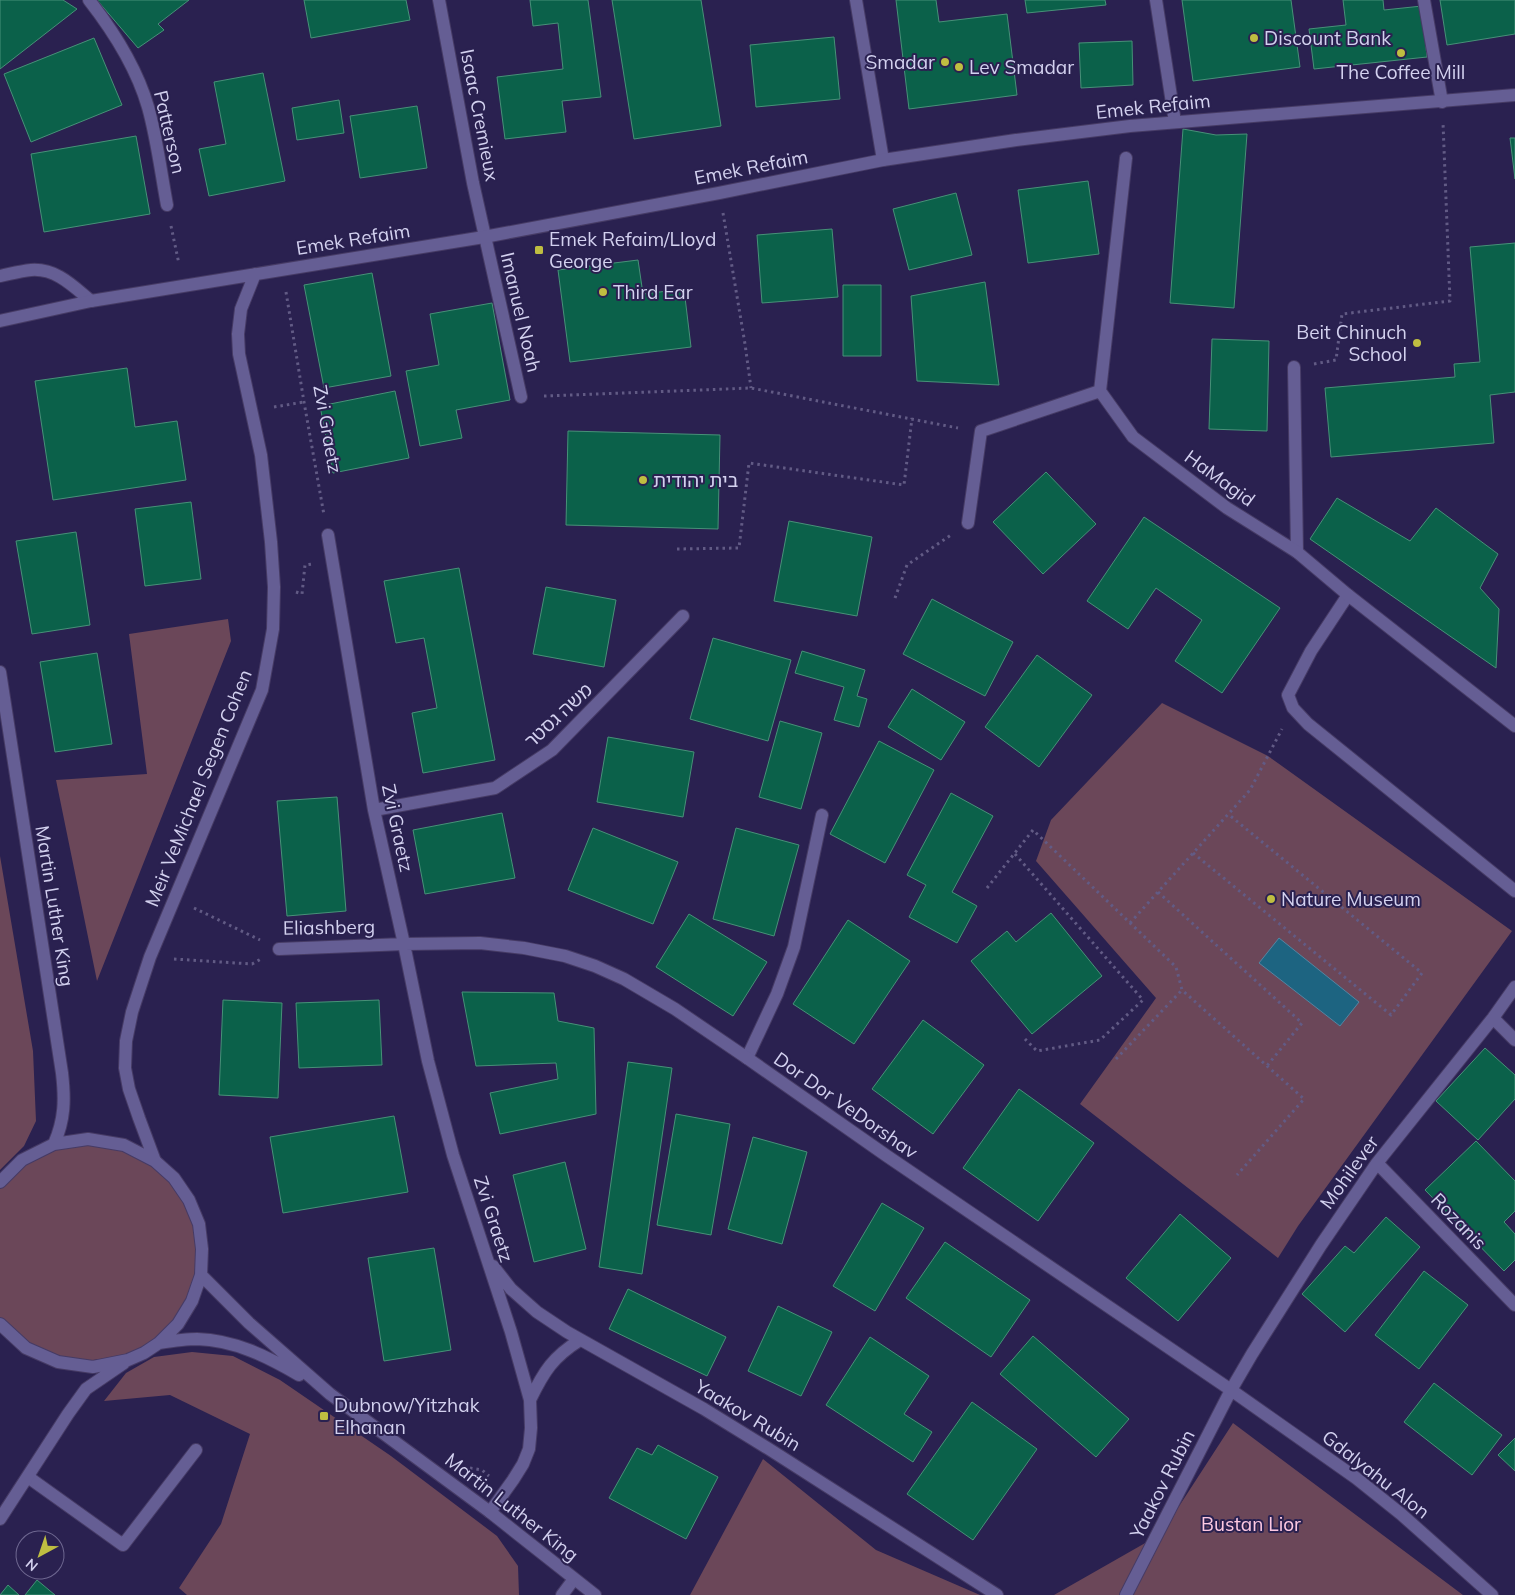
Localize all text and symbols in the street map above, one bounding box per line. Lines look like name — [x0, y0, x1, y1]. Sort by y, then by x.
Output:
place label: Discount Bank — [1264, 26, 1391, 50]
marker: Discount Bank — [1248, 32, 1260, 44]
street label: Isaac Cremieux — [455, 47, 505, 183]
marker: The Coffee Mill — [1395, 47, 1407, 59]
place label: Smadar — [865, 50, 935, 74]
place label: Lev Smadar — [969, 55, 1074, 79]
marker: Smadar — [939, 56, 951, 68]
place label: The Coffee Mill — [1337, 60, 1465, 84]
marker: Lev Smadar — [953, 61, 965, 73]
street label: Patterson — [149, 88, 191, 176]
street label: Emek Refaim — [1094, 88, 1212, 124]
street label: Emek Refaim — [692, 144, 810, 190]
street label: Emek Refaim — [294, 218, 412, 260]
place label: Emek Refaim/Lloyd George — [549, 227, 717, 273]
marker: Emek Refaim/Lloyd George — [533, 244, 545, 256]
street label: Imanuel Noah — [496, 250, 546, 374]
place label: Third Ear — [613, 280, 693, 304]
marker: Third Ear — [597, 286, 609, 298]
place label: Beit Chinuch School — [1296, 320, 1407, 366]
marker: Beit Chinuch School — [1411, 337, 1423, 349]
street label: Zvi Graetz — [308, 383, 348, 475]
street label: HaMagid — [1180, 444, 1260, 512]
place label: בית יהודית — [653, 468, 739, 492]
marker: בית יהודית — [637, 474, 649, 486]
street label: Meir VeMichael Segen Cohen — [139, 666, 257, 910]
street label: משה גסטר — [519, 677, 597, 753]
street label: Zvi Graetz — [377, 782, 419, 874]
street label: Martin Luther King — [30, 824, 80, 988]
place label: Nature Museum — [1281, 887, 1421, 911]
marker: Nature Museum — [1265, 893, 1277, 905]
street label: Eliashberg — [283, 914, 375, 940]
street label: Dor Dor VeDorshav — [769, 1046, 923, 1164]
street label: Mohilever — [1314, 1131, 1384, 1213]
street label: Zvi Graetz — [469, 1173, 519, 1265]
street label: Rozanis — [1426, 1188, 1492, 1254]
street label: Yaakov Rubin — [690, 1373, 805, 1456]
place label: Dubnow/Yitzhak Elhanan — [334, 1393, 480, 1439]
marker: Dubnow/Yitzhak Elhanan — [318, 1410, 330, 1422]
street label: Yaakov Rubin — [1124, 1425, 1200, 1544]
street label: Gdalyahu Alon — [1317, 1425, 1435, 1523]
street label: Martin Luther King — [441, 1447, 583, 1567]
park label: Bustan Lior — [1201, 1512, 1301, 1536]
north arrow — [15, 1530, 65, 1580]
text: N — [22, 1555, 41, 1575]

